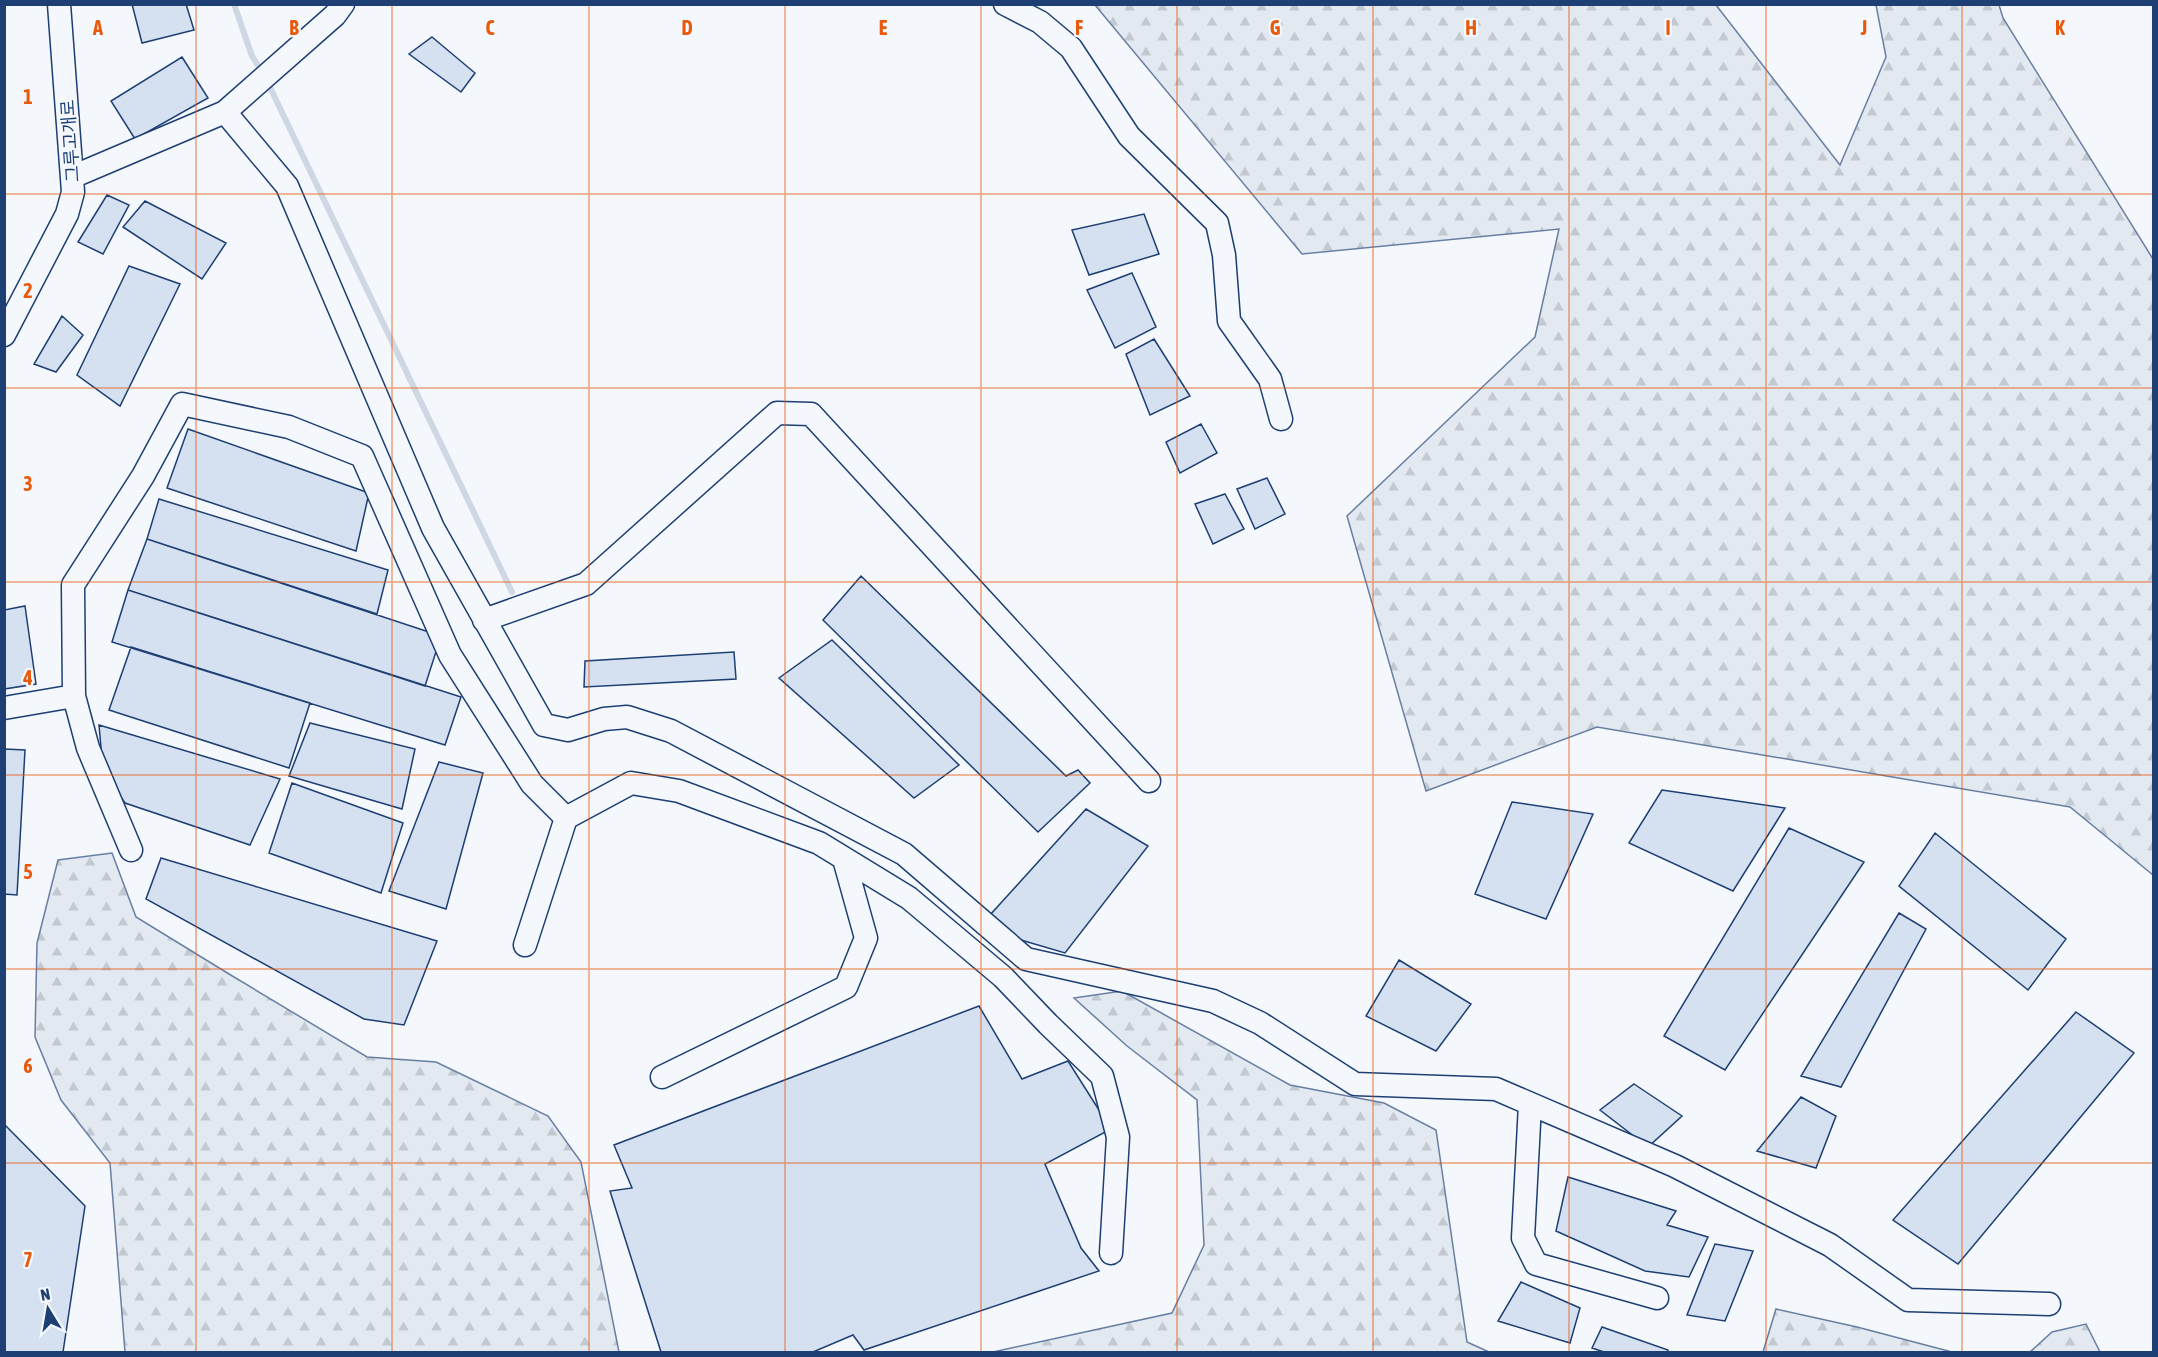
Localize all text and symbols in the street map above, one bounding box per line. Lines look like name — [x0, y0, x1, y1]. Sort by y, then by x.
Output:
text: A — [92, 16, 103, 39]
text: B — [289, 16, 299, 39]
text: C — [486, 16, 495, 39]
text: D — [681, 16, 693, 39]
text: E — [879, 16, 888, 39]
text: F — [1075, 16, 1083, 39]
text: G — [1270, 16, 1281, 39]
text: H — [1465, 16, 1477, 39]
text: I — [1665, 16, 1671, 39]
text: J — [1860, 16, 1867, 39]
text: K — [2055, 16, 2065, 39]
text: 1 — [23, 85, 33, 108]
street label: 그루고개로 — [57, 99, 83, 183]
text: 2 — [23, 279, 33, 302]
text: 3 — [23, 472, 33, 495]
text: 4 — [22, 666, 33, 689]
text: 5 — [23, 860, 33, 883]
text: 6 — [23, 1054, 33, 1077]
text: 7 — [23, 1248, 33, 1271]
north arrow — [18, 1279, 78, 1339]
text: N — [39, 1285, 51, 1304]

